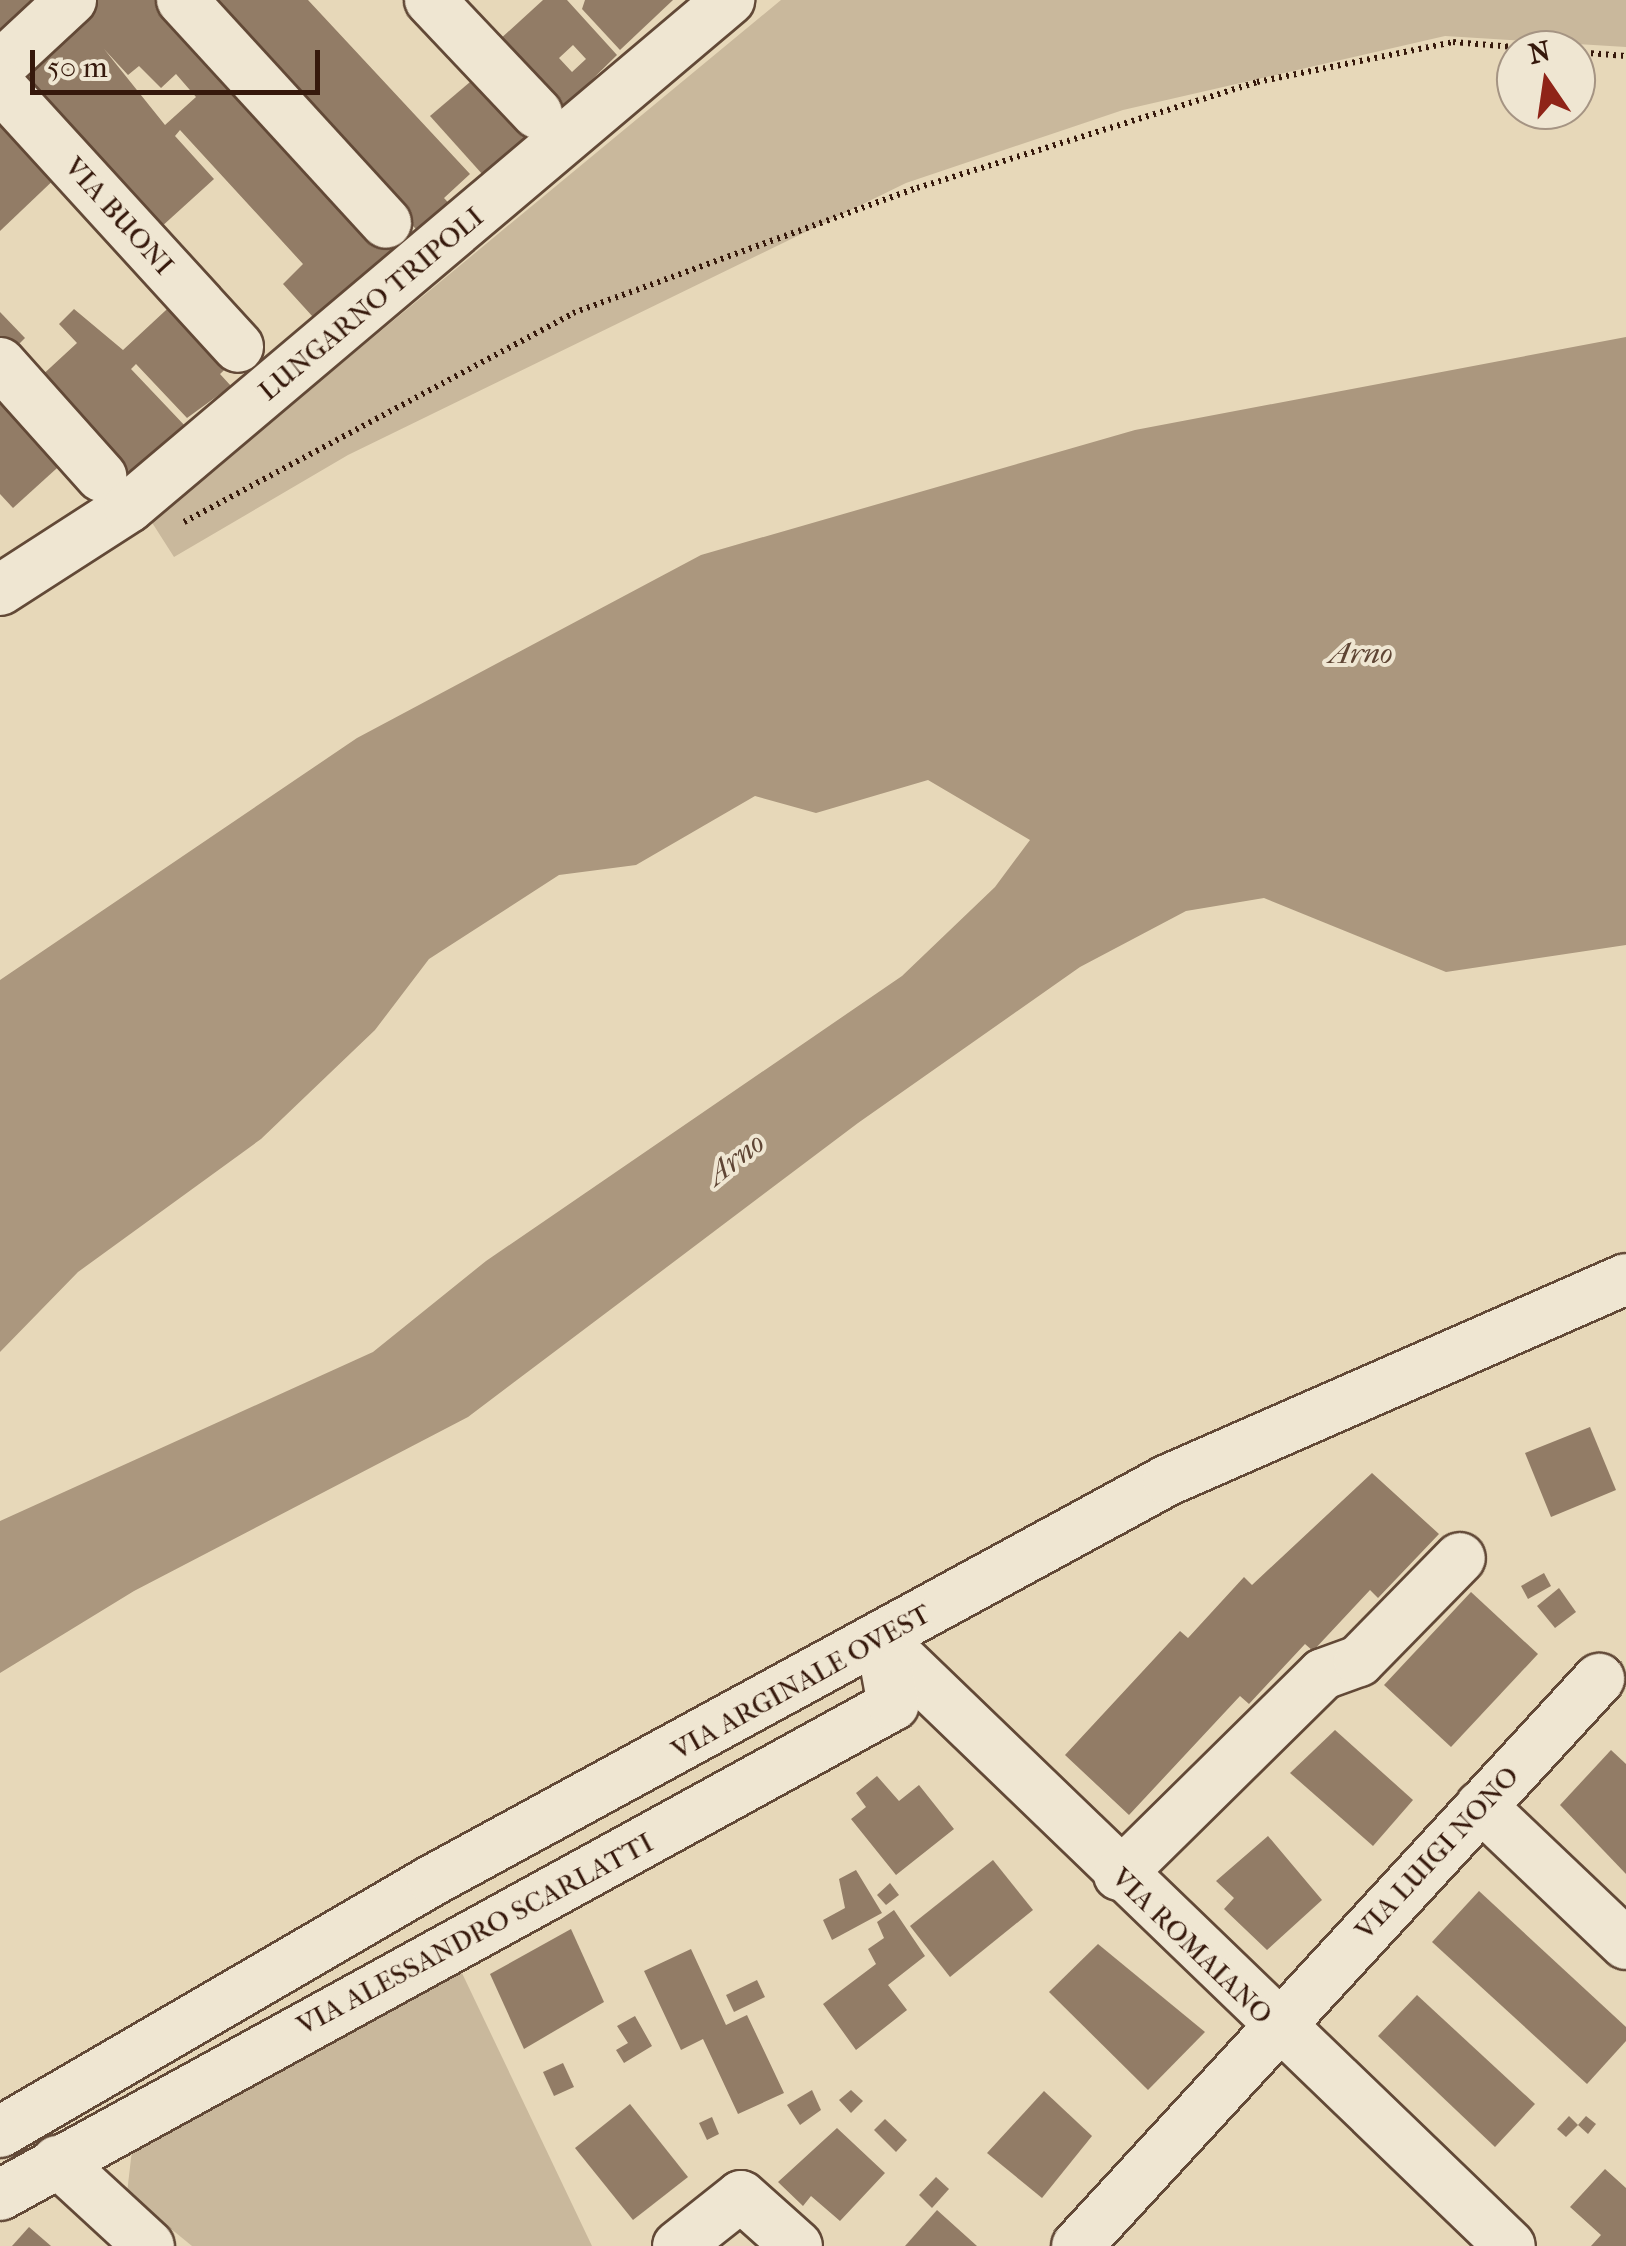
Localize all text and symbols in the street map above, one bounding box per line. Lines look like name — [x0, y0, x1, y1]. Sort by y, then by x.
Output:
scale bar — [35, 30, 325, 92]
north arrow — [1496, 30, 1596, 130]
text: N — [1526, 34, 1554, 71]
text: 50 m — [47, 50, 108, 85]
street label: VIA BUONI — [57, 150, 181, 282]
street label: LUNGARNO TRIPOLI — [252, 200, 490, 408]
water label: Arno — [1329, 636, 1393, 672]
water label: Arno — [700, 1125, 772, 1193]
street label: VIA ARGINALE OVEST — [666, 1597, 936, 1767]
street label: VIA LUIGI NONO — [1348, 1759, 1526, 1947]
street label: VIA ALESSANDRO SCARLATTI — [291, 1826, 659, 2042]
street label: VIA ROMAIANO — [1105, 1861, 1279, 2031]

